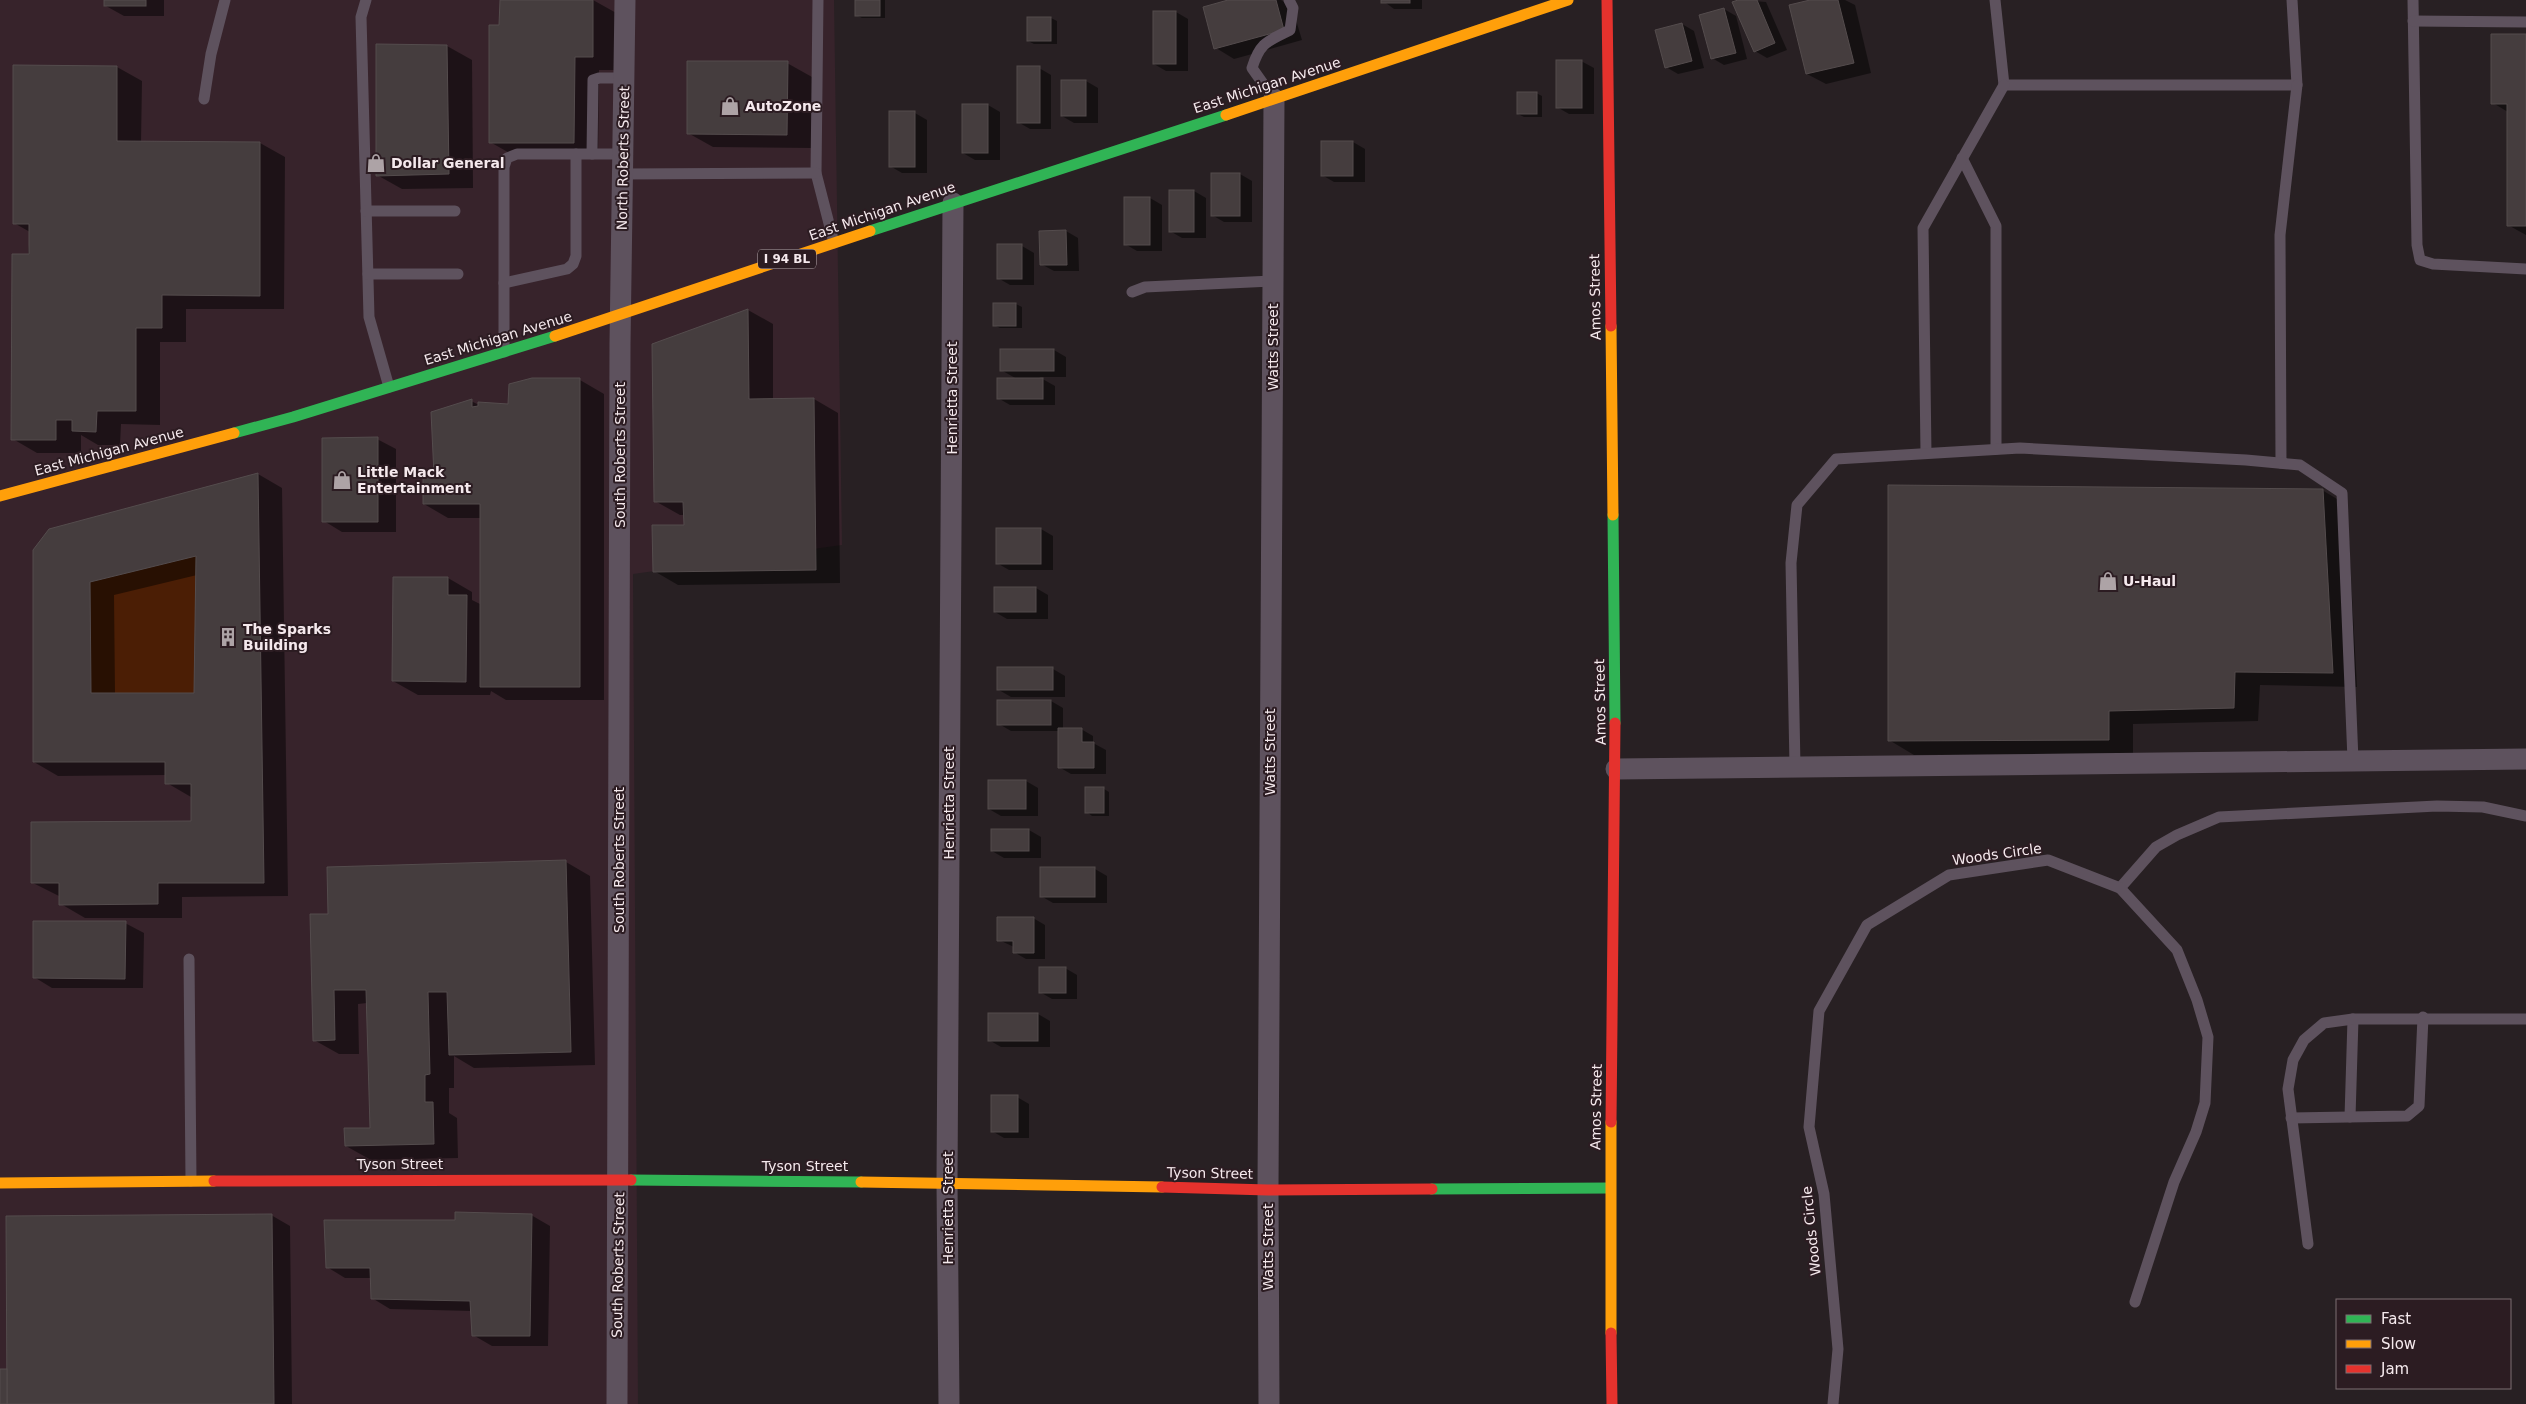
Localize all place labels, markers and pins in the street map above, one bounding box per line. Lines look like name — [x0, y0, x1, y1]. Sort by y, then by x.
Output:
shop icon: AutoZone — [719, 95, 741, 117]
place label: AutoZone — [745, 98, 821, 114]
shop icon: Dollar General — [365, 152, 387, 174]
place label: Dollar General — [391, 155, 505, 171]
place label: Little Mack Entertainment — [357, 464, 472, 496]
shop icon: Little Mack Entertainment — [331, 469, 353, 491]
shop icon: U-Haul — [2097, 570, 2119, 592]
place label: U-Haul — [2123, 573, 2176, 589]
place label: The Sparks Building — [243, 621, 331, 653]
building icon: The Sparks Building — [217, 626, 239, 648]

